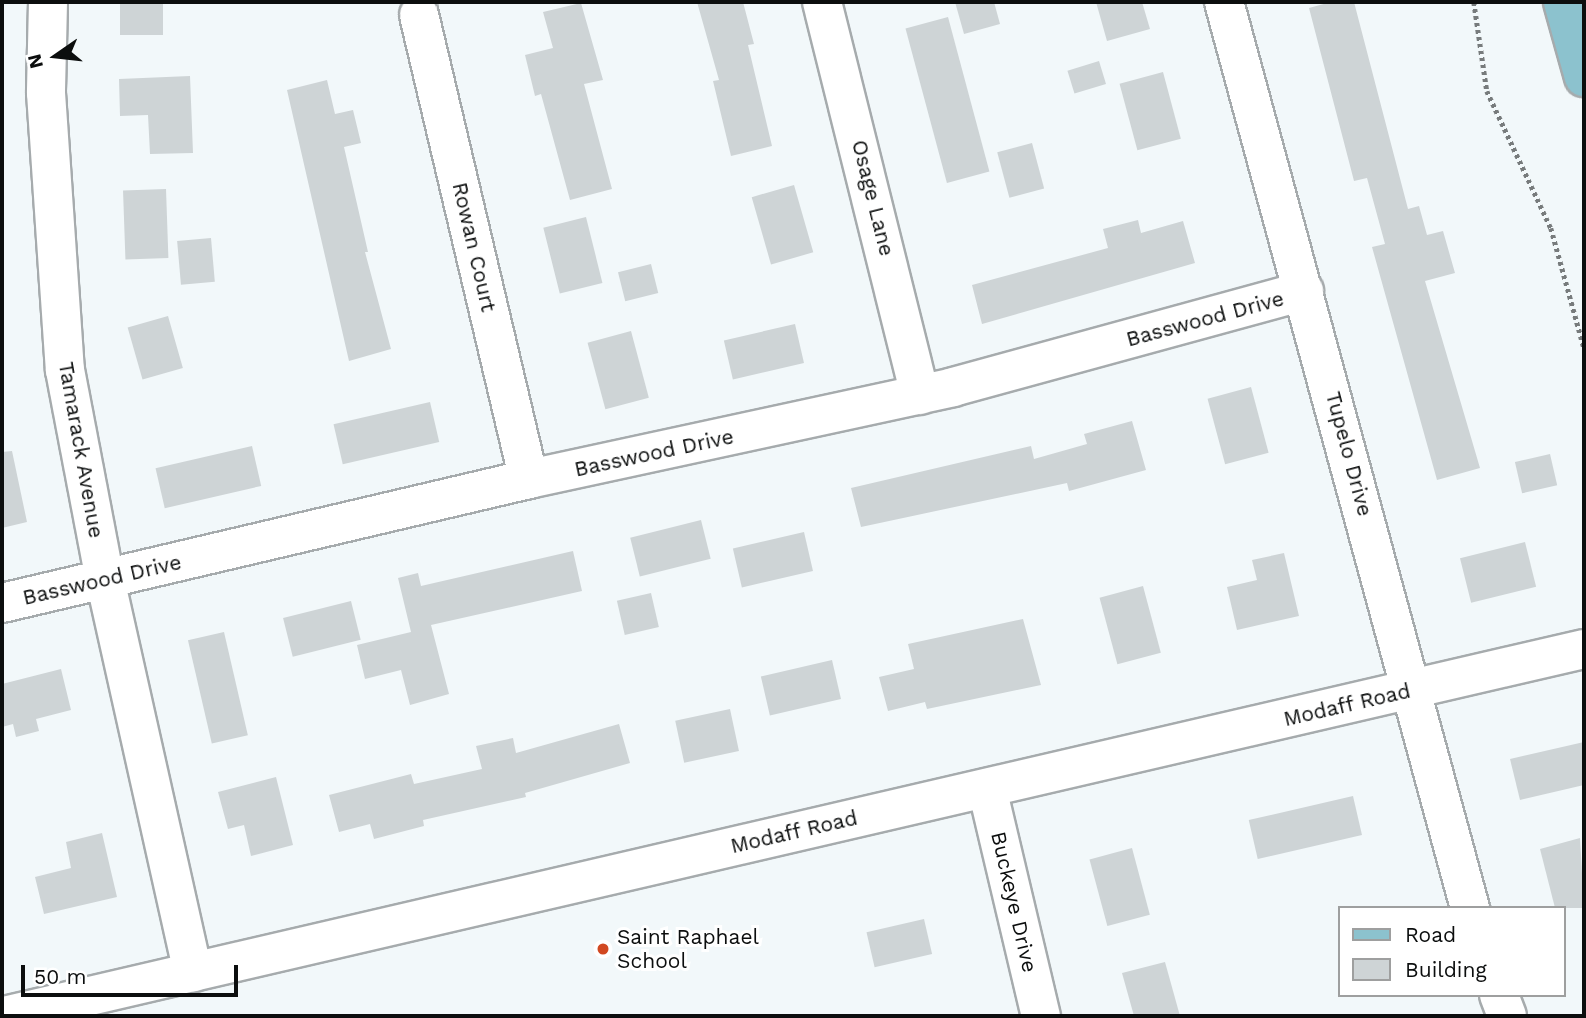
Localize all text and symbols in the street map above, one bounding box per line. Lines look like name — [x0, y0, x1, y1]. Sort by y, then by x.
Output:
north arrow — [21, 21, 91, 91]
text: N — [22, 52, 48, 71]
street label: Osage Lane — [846, 137, 900, 259]
street label: Rowan Court — [447, 180, 501, 314]
street label: Basswood Drive — [1123, 286, 1287, 352]
street label: Tamarack Avenue — [53, 359, 109, 541]
street label: Tupelo Drive — [1320, 389, 1378, 519]
street label: Basswood Drive — [572, 424, 736, 482]
street label: Basswood Drive — [20, 549, 184, 611]
street label: Modaff Road — [1281, 678, 1413, 732]
street label: Modaff Road — [728, 805, 860, 859]
street label: Buckeye Drive — [986, 829, 1042, 975]
legend — [1338, 906, 1565, 997]
text: Road — [1405, 922, 1456, 947]
place label: Saint Raphael School — [617, 924, 759, 974]
marker: Saint Raphael School — [595, 941, 611, 957]
scale bar — [24, 951, 242, 995]
text: Building — [1405, 957, 1487, 982]
text: 50 m — [34, 964, 86, 989]

